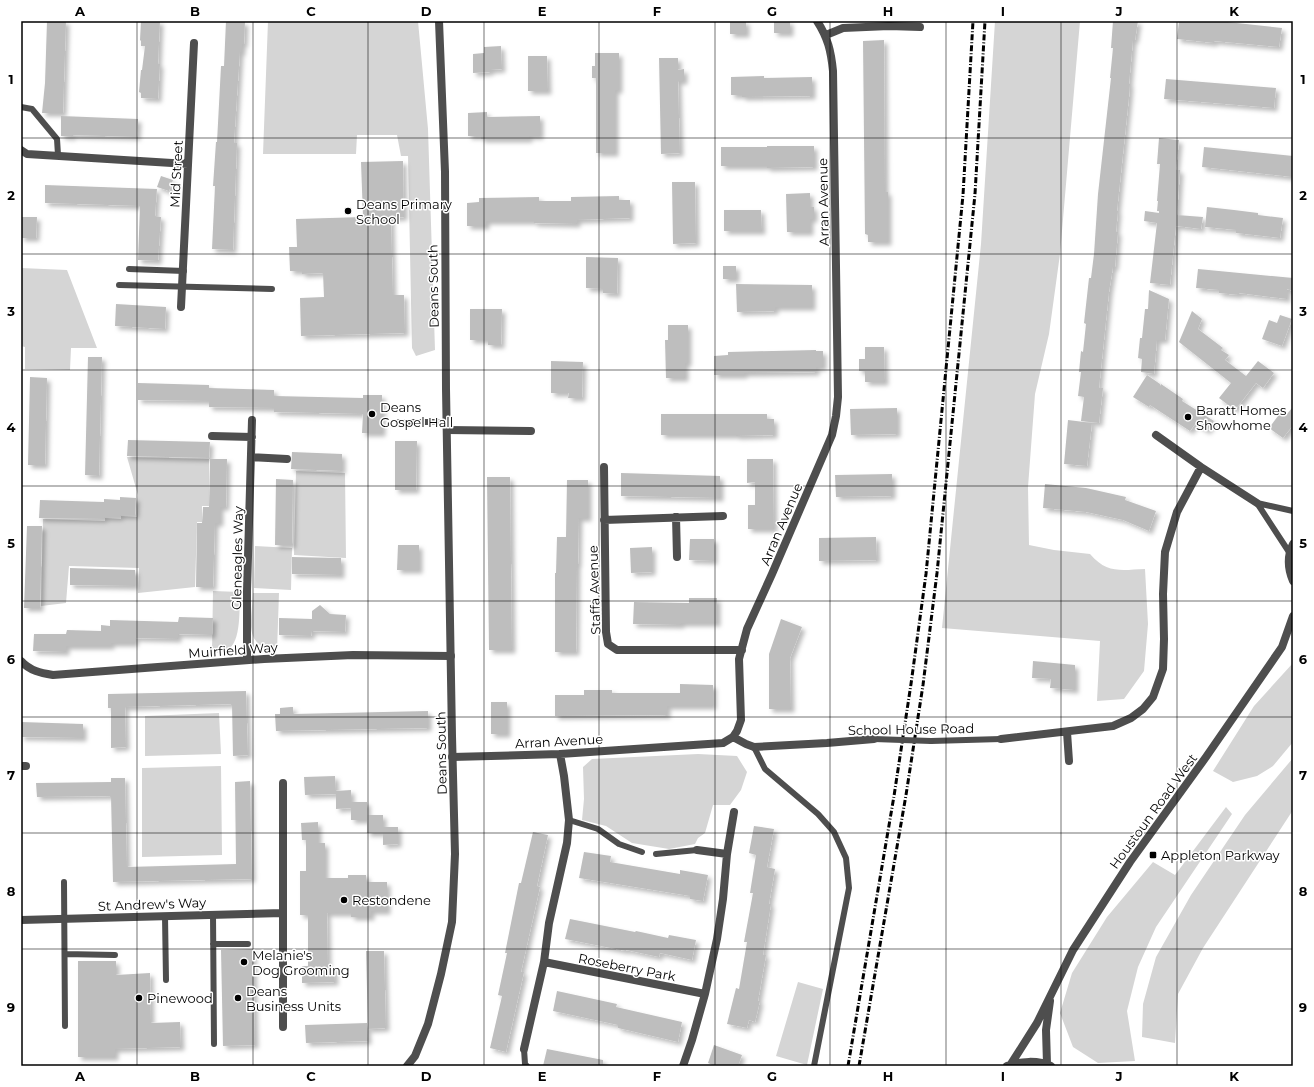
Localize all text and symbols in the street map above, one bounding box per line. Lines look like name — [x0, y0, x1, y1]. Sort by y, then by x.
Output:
text: A — [74, 3, 86, 19]
text: B — [190, 3, 200, 19]
text: C — [306, 3, 316, 19]
text: D — [421, 3, 432, 19]
text: E — [538, 3, 547, 19]
text: F — [653, 3, 661, 19]
text: G — [767, 3, 777, 19]
text: H — [883, 3, 893, 19]
text: I — [1001, 3, 1005, 19]
text: J — [1114, 3, 1123, 19]
text: K — [1229, 3, 1239, 19]
text: 1 — [8, 71, 14, 87]
text: 1 — [1300, 71, 1306, 87]
street label: Mid Street — [166, 140, 186, 208]
street label: Arran Avenue — [814, 158, 832, 246]
text: 2 — [7, 187, 15, 203]
text: 2 — [1299, 187, 1307, 203]
place label: Deans Primary School — [356, 196, 453, 227]
marker: Deans Primary School — [343, 206, 353, 216]
street label: Deans South — [424, 244, 442, 328]
text: 3 — [6, 303, 15, 319]
text: 3 — [1298, 303, 1307, 319]
place label: Deans Gospel Hall — [380, 399, 453, 430]
place label: Baratt Homes Showhome — [1196, 402, 1286, 433]
marker: Deans Gospel Hall — [367, 409, 377, 419]
marker: Baratt Homes Showhome — [1183, 412, 1193, 422]
text: 4 — [7, 419, 16, 435]
text: 4 — [1299, 419, 1308, 435]
street label: Arran Avenue — [756, 480, 806, 568]
street label: Gleneagles Way — [228, 505, 246, 610]
text: 5 — [7, 535, 15, 551]
text: 5 — [1299, 535, 1307, 551]
street label: Staffa Avenue — [584, 545, 604, 635]
street label: Muirfield Way — [188, 639, 279, 661]
text: 6 — [7, 651, 16, 667]
text: 6 — [1299, 651, 1308, 667]
street label: Deans South — [432, 711, 450, 795]
street label: School House Road — [848, 720, 974, 738]
street label: Arran Avenue — [515, 731, 604, 751]
street label: Houstoun Road West — [1106, 750, 1200, 872]
text: 7 — [7, 767, 15, 783]
text: 7 — [1299, 767, 1307, 783]
place label: Appleton Parkway — [1161, 847, 1281, 863]
marker: Appleton Parkway — [1148, 850, 1158, 860]
text: 8 — [7, 883, 16, 899]
text: 8 — [1299, 883, 1308, 899]
place label: Restondene — [352, 892, 431, 908]
street label: St Andrew's Way — [98, 894, 207, 914]
marker: Restondene — [339, 895, 349, 905]
place label: Melanie's Dog Grooming — [252, 947, 350, 978]
street label: Roseberry Park — [577, 950, 677, 984]
marker: Melanie's Dog Grooming — [239, 957, 249, 967]
place label: Deans Business Units — [246, 983, 341, 1014]
place label: Pinewood — [147, 990, 213, 1006]
marker: Pinewood — [134, 993, 144, 1003]
marker: Deans Business Units — [233, 993, 243, 1003]
text: 9 — [7, 999, 15, 1015]
text: 9 — [1299, 999, 1307, 1015]
text: A — [74, 1068, 86, 1084]
text: B — [190, 1068, 200, 1084]
text: C — [306, 1068, 316, 1084]
text: D — [421, 1068, 432, 1084]
text: E — [538, 1068, 547, 1084]
text: F — [653, 1068, 661, 1084]
text: G — [767, 1068, 777, 1084]
text: H — [883, 1068, 893, 1084]
text: I — [1001, 1068, 1005, 1084]
text: J — [1114, 1068, 1123, 1084]
text: K — [1229, 1068, 1239, 1084]

